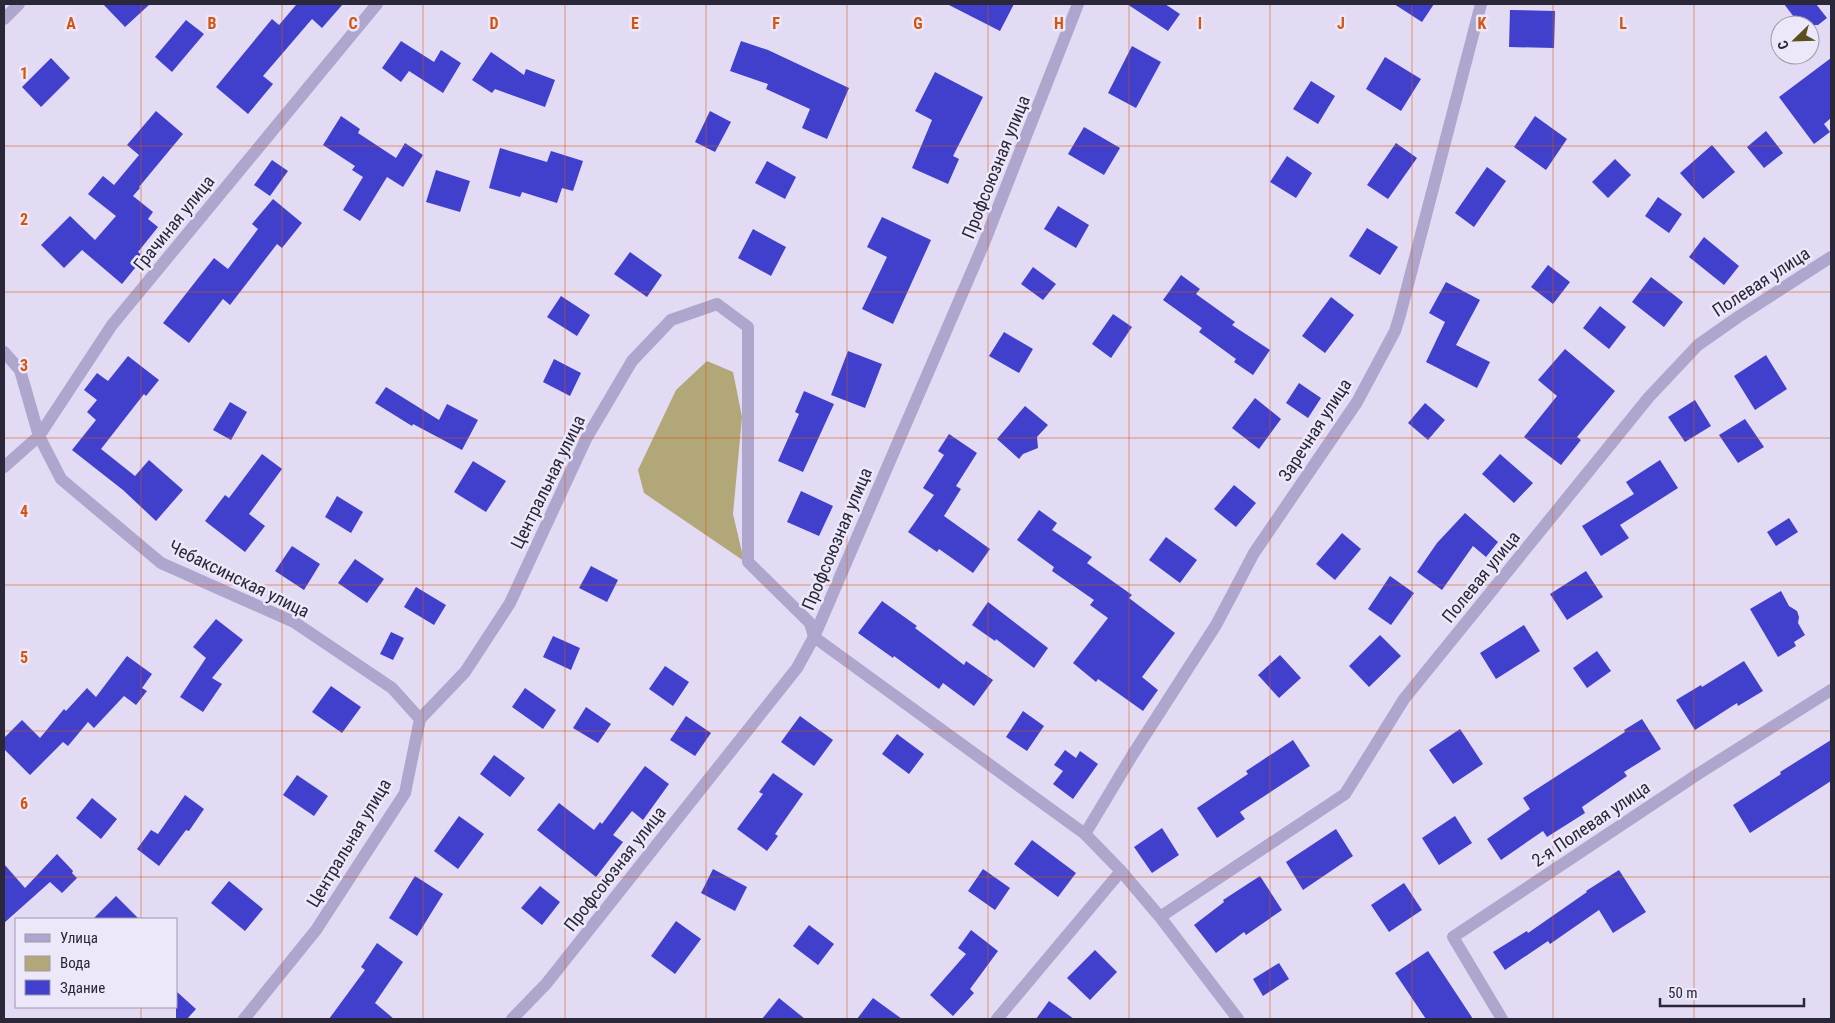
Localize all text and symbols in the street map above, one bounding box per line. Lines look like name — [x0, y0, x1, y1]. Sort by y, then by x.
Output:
text: A — [66, 14, 76, 33]
text: B — [208, 14, 217, 33]
text: C — [348, 14, 358, 33]
text: D — [489, 14, 499, 33]
text: E — [631, 14, 639, 33]
text: F — [772, 14, 780, 33]
text: G — [913, 14, 923, 33]
text: H — [1054, 14, 1064, 33]
text: I — [1198, 14, 1202, 33]
text: J — [1337, 14, 1345, 33]
text: K — [1478, 14, 1487, 33]
text: L — [1619, 14, 1627, 33]
north arrow — [1770, 15, 1820, 65]
text: С — [1774, 38, 1792, 52]
text: 1 — [20, 64, 28, 83]
street label: Профсоюзная улица — [957, 92, 1034, 242]
street label: Грачиная улица — [129, 171, 218, 275]
text: 2 — [20, 210, 28, 229]
street label: Полевая улица — [1708, 242, 1813, 321]
text: 3 — [20, 356, 28, 375]
street label: Заречная улица — [1274, 375, 1356, 485]
street label: Центральная улица — [506, 411, 589, 552]
street label: Профсоюзная улица — [797, 464, 876, 613]
text: 4 — [20, 502, 28, 521]
street label: Полевая улица — [1437, 527, 1524, 627]
street label: Чебаксинская улица — [166, 535, 313, 622]
text: 5 — [20, 648, 28, 667]
street label: Центральная улица — [302, 775, 395, 911]
street label: 2-я Полевая улица — [1528, 776, 1654, 871]
text: 6 — [20, 794, 28, 813]
street label: Профсоюзная улица — [559, 802, 670, 935]
legend — [15, 918, 178, 1008]
text: Улица — [60, 929, 98, 947]
text: Вода — [60, 954, 90, 972]
scale bar — [1660, 976, 1804, 1008]
text: Здание — [60, 979, 105, 997]
text: 50 m — [1668, 984, 1698, 1002]

